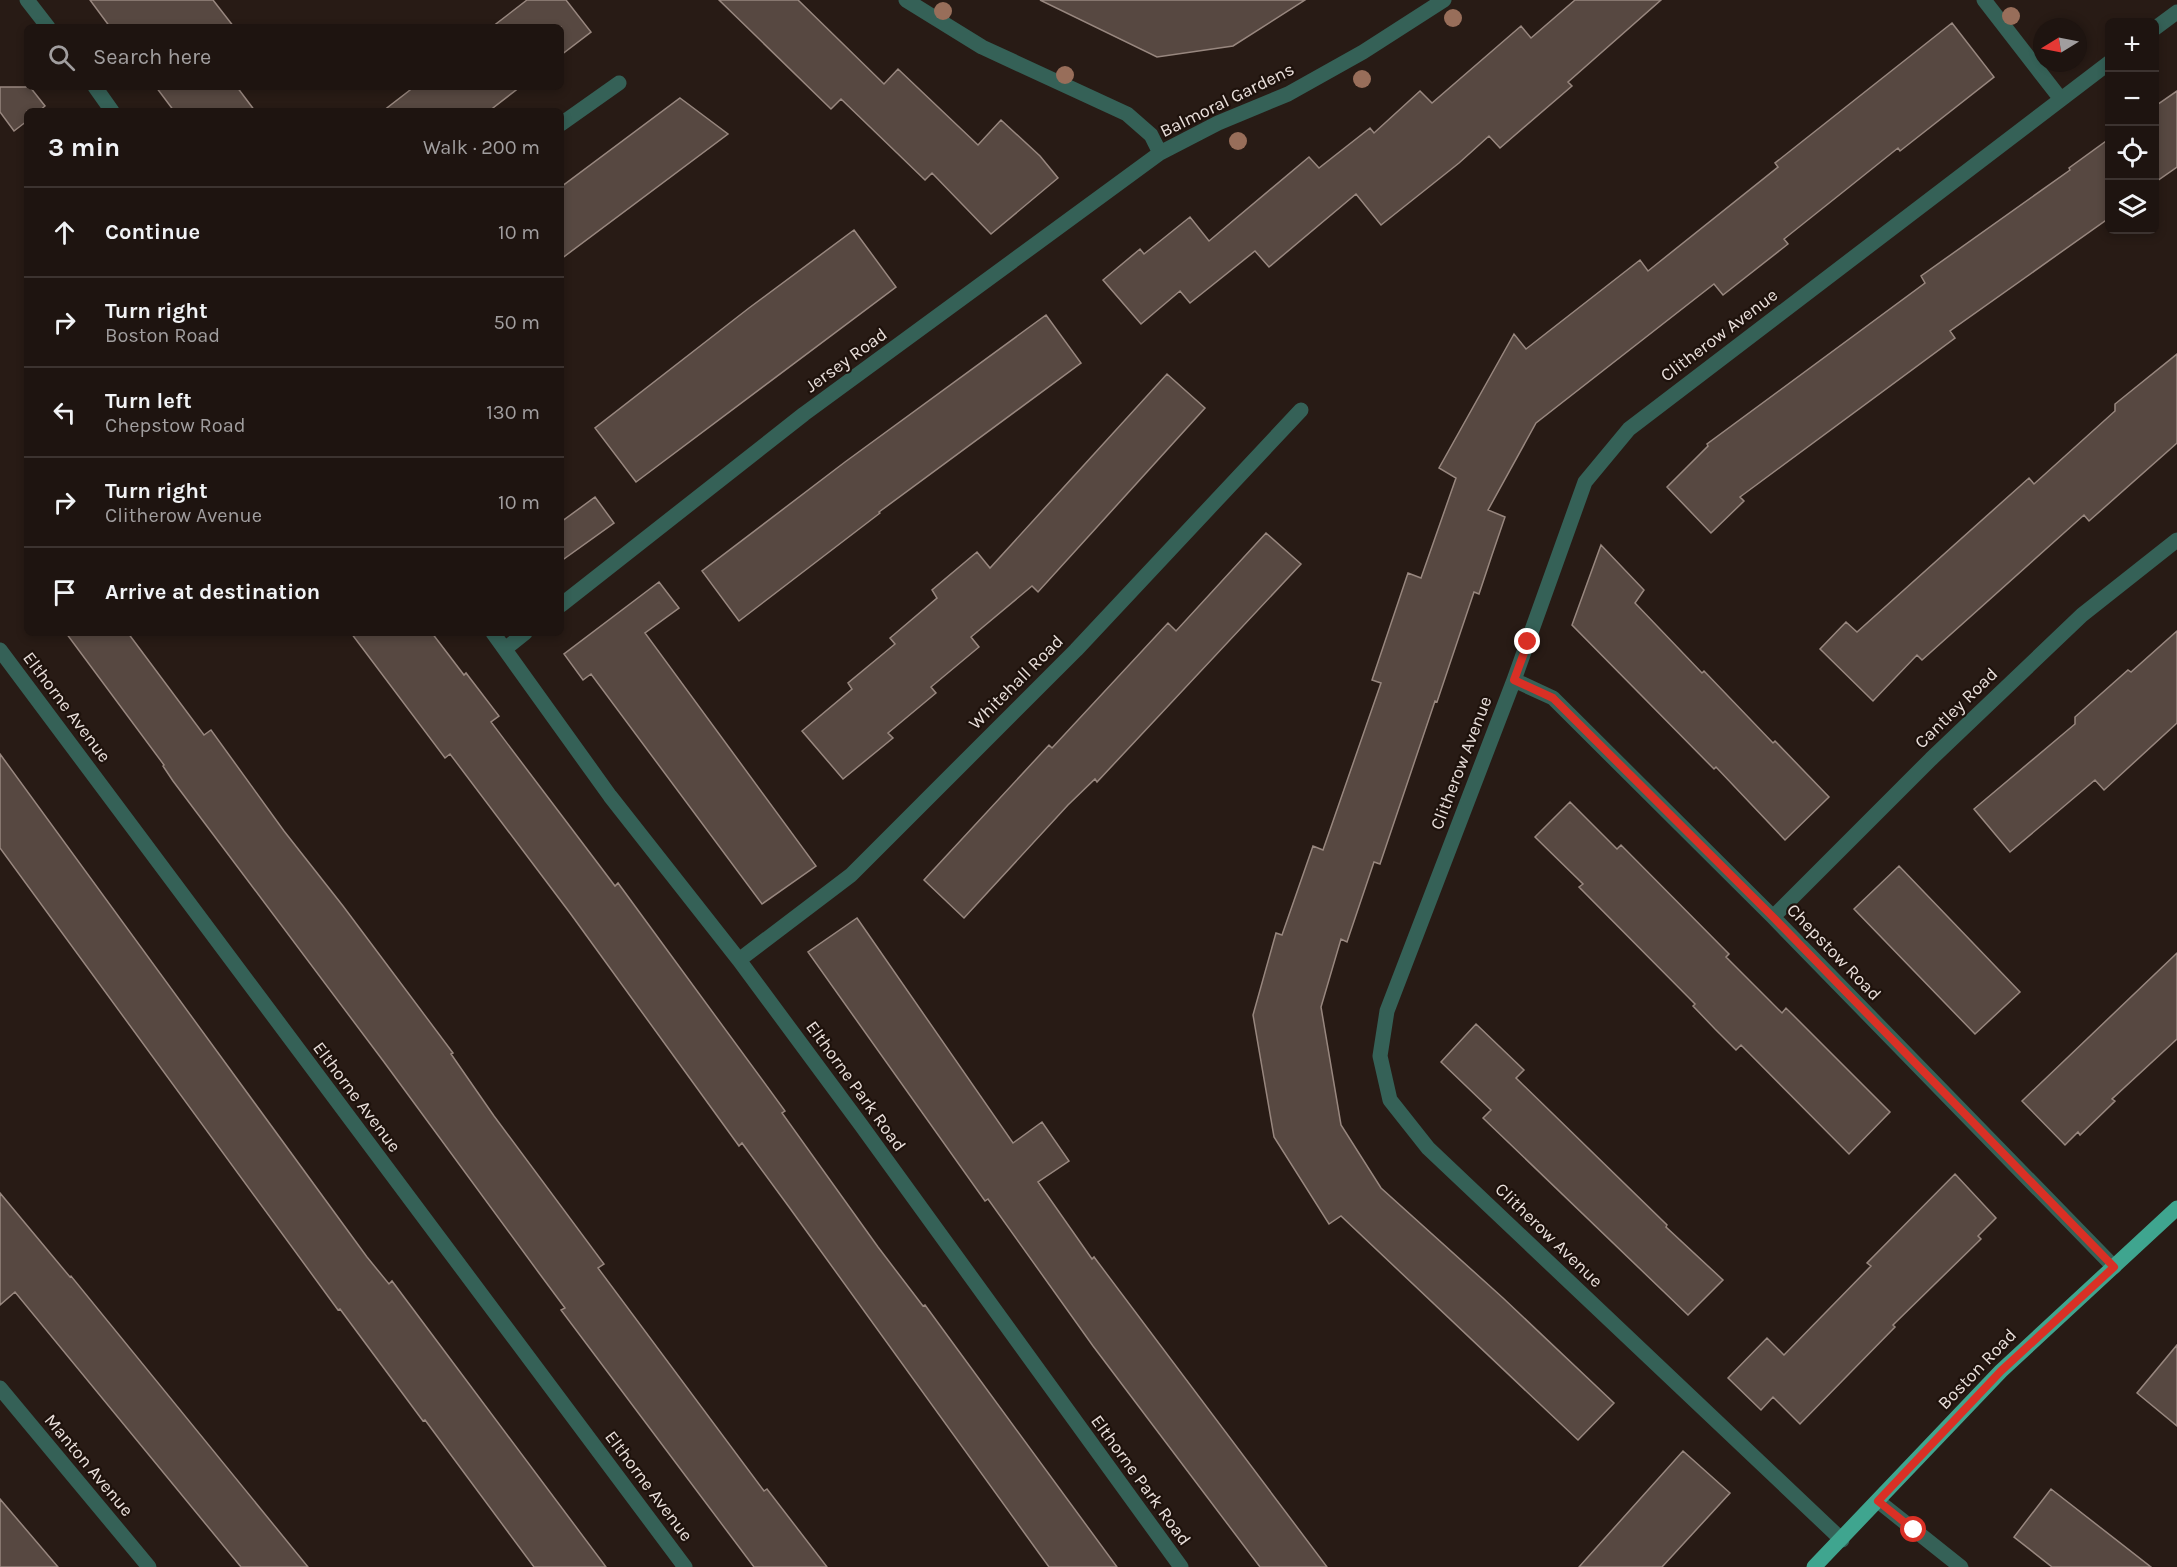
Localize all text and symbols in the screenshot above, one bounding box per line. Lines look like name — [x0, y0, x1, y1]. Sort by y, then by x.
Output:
north arrow — [2033, 18, 2087, 72]
map controls — [2105, 18, 2159, 234]
button: + — [2105, 18, 2159, 72]
search box — [24, 24, 564, 90]
icon: search — [45, 41, 78, 74]
text: Search here — [93, 44, 211, 70]
street label: Balmoral Gardens — [1156, 58, 1298, 142]
button: − — [2105, 72, 2159, 126]
button: locate — [2105, 126, 2159, 180]
text: 3 min — [48, 132, 120, 163]
text: Walk · 200 m — [423, 136, 540, 159]
button: layers — [2105, 180, 2159, 234]
icon: ahead — [48, 216, 81, 249]
text: Continue — [105, 219, 200, 245]
text: 10 m — [498, 221, 540, 244]
street label: Clitherow Avenue — [1656, 284, 1782, 386]
text: Turn right — [105, 298, 208, 324]
icon: right — [48, 306, 81, 339]
text: 50 m — [493, 311, 540, 334]
street label: Jersey Road — [801, 323, 891, 397]
text: Boston Road — [105, 324, 220, 347]
text: Turn left — [105, 388, 192, 414]
icon: left — [48, 396, 81, 429]
text: 130 m — [486, 401, 540, 424]
text: Chepstow Road — [105, 414, 246, 437]
text: Turn right — [105, 478, 208, 504]
icon: right — [48, 486, 81, 519]
text: 10 m — [498, 491, 540, 514]
text: Clitherow Avenue — [105, 504, 262, 527]
icon: arrive — [48, 576, 81, 609]
text: Arrive at destination — [105, 579, 320, 605]
route end — [1514, 628, 1540, 654]
street label: Whitehall Road — [964, 630, 1068, 734]
street label: Elthorne Avenue — [18, 647, 116, 767]
street label: Cantley Road — [1910, 663, 2002, 753]
street label: Clitherow Avenue — [1425, 693, 1497, 833]
street label: Chepstow Road — [1782, 899, 1886, 1005]
street label: Elthorne Park Road — [801, 1017, 911, 1155]
street label: Elthorne Avenue — [308, 1037, 406, 1157]
street label: Clitherow Avenue — [1491, 1178, 1607, 1292]
street label: Boston Road — [1933, 1324, 2021, 1414]
street label: Manton Avenue — [40, 1409, 138, 1521]
street label: Elthorne Park Road — [1086, 1411, 1196, 1549]
street label: Elthorne Avenue — [600, 1426, 698, 1546]
route start — [1900, 1516, 1926, 1542]

